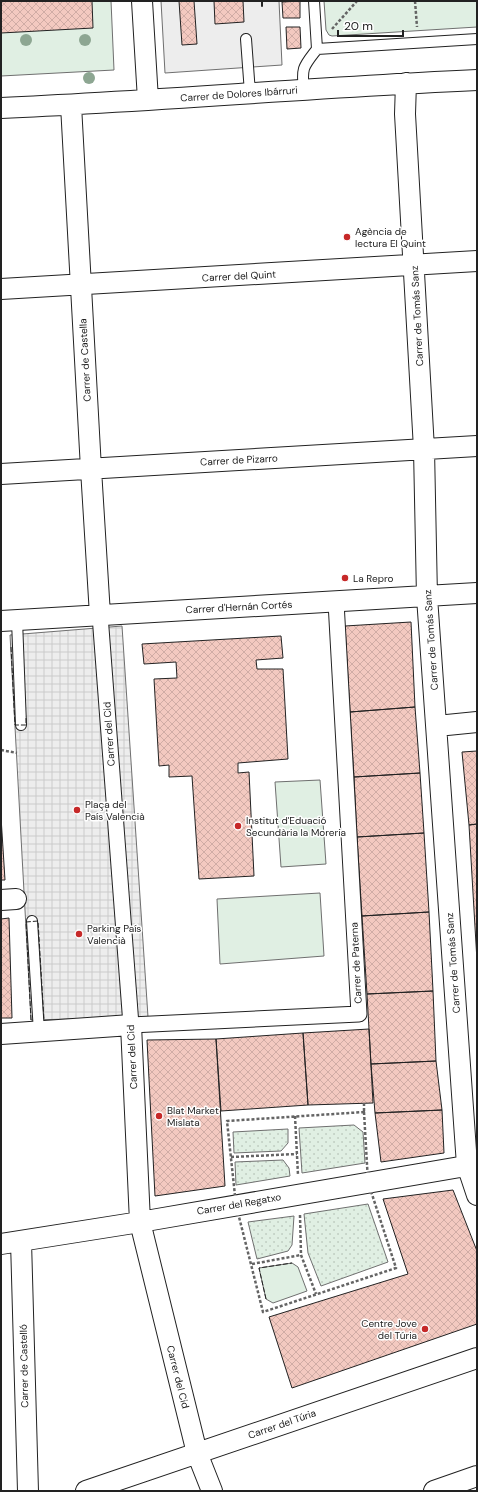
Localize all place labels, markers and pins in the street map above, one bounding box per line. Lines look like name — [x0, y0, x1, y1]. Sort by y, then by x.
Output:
place label: Agència de lectura El Quint — [355, 225, 426, 250]
marker: Agència de lectura El Quint — [342, 232, 352, 242]
place label: La Repro — [353, 572, 393, 585]
marker: La Repro — [340, 573, 350, 583]
place label: Plaça del País Valencià — [85, 798, 145, 823]
marker: Plaça del País Valencià — [72, 805, 82, 815]
place label: Institut d'Eduació Secundària la Moreria — [246, 814, 346, 839]
marker: Institut d'Eduació Secundària la Moreria — [233, 821, 243, 831]
place label: Parking País Valencià — [87, 922, 141, 947]
marker: Parking País Valencià — [74, 929, 84, 939]
place label: Blat Market Mislata — [167, 1104, 219, 1129]
marker: Blat Market Mislata — [154, 1111, 164, 1121]
place label: Centre Jove del Túria — [361, 1317, 417, 1342]
marker: Centre Jove del Túria — [420, 1324, 430, 1334]

